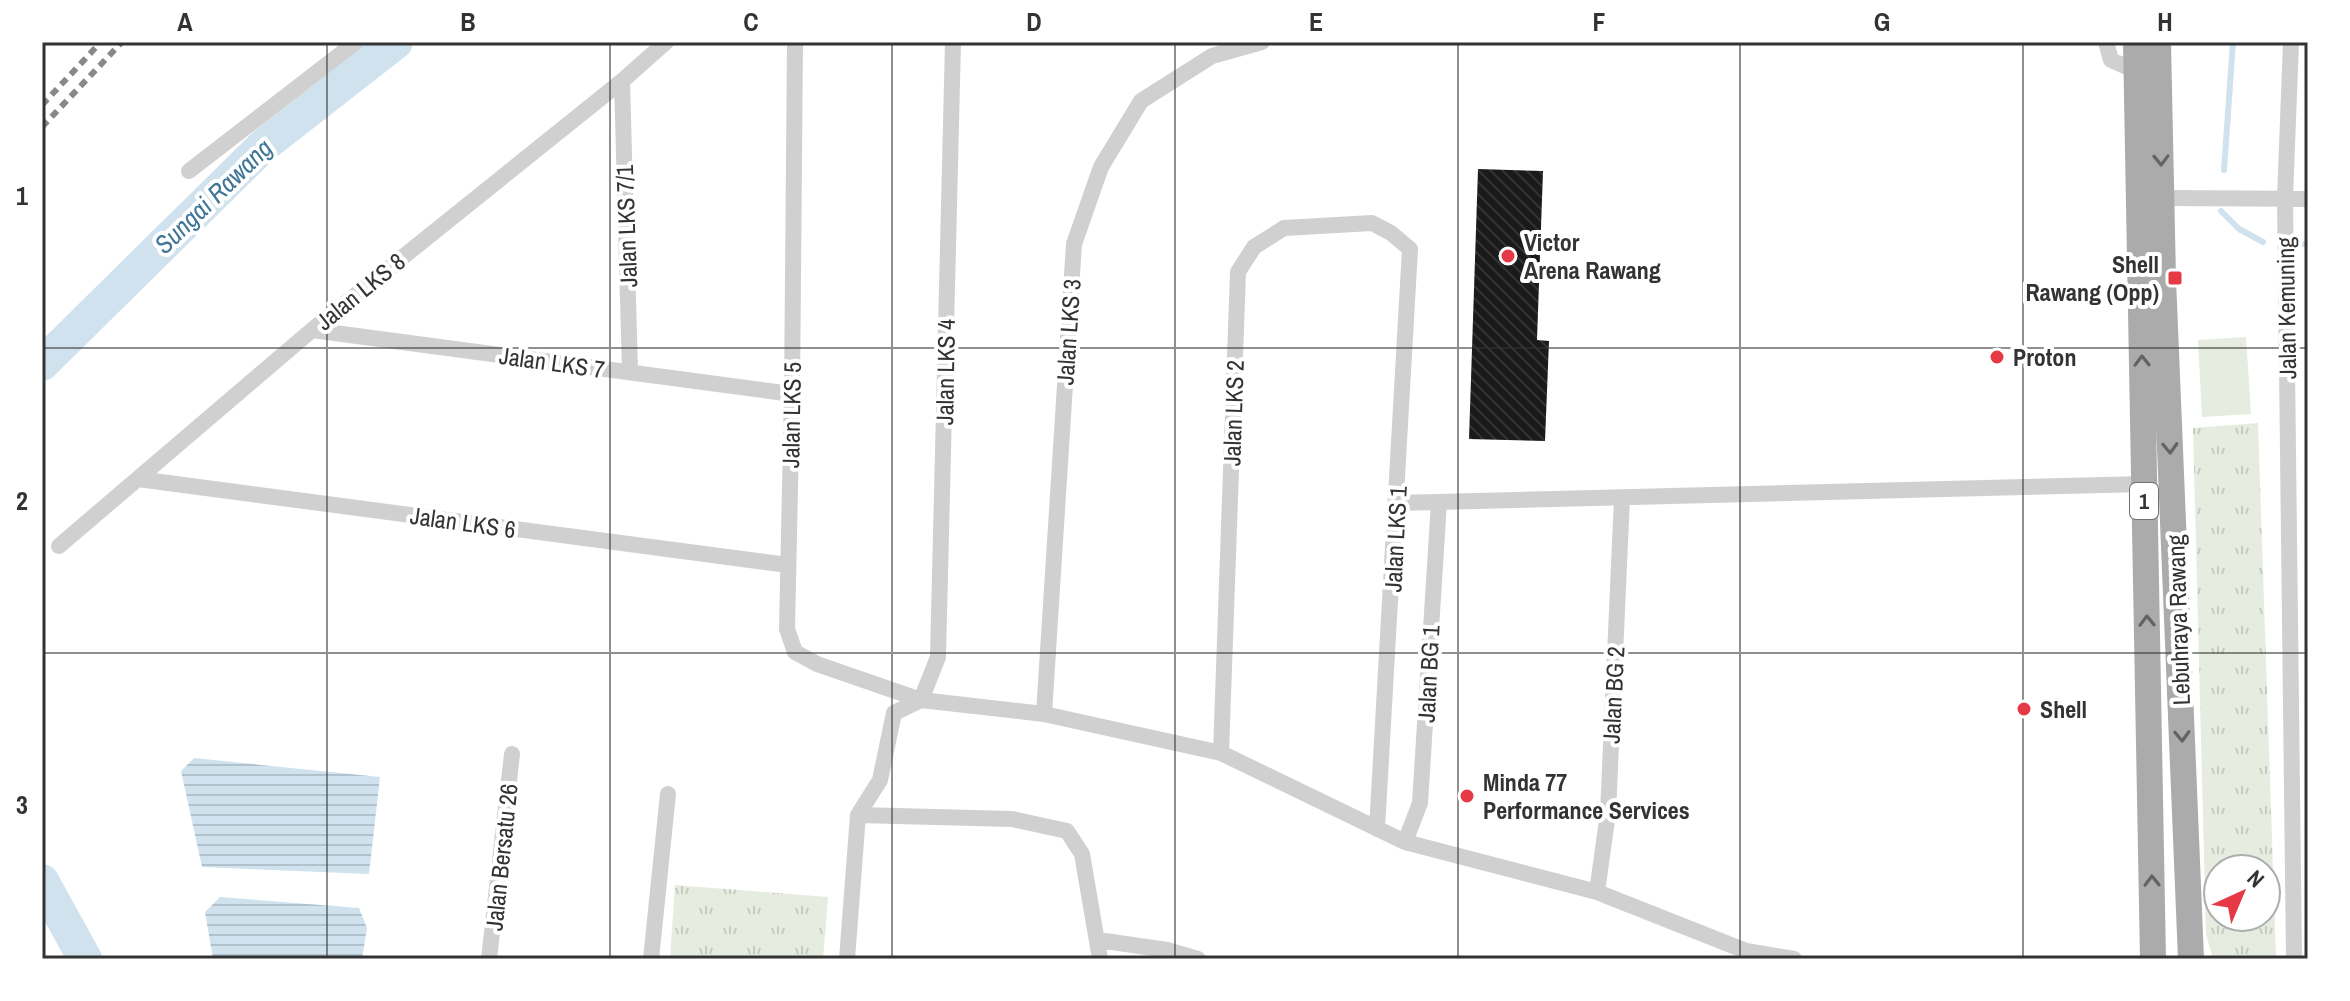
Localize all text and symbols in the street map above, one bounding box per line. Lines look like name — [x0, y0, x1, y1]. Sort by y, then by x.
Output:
text: A — [177, 4, 193, 39]
text: B — [460, 4, 476, 39]
text: C — [743, 4, 759, 39]
text: D — [1026, 4, 1042, 39]
text: E — [1309, 4, 1323, 39]
text: F — [1592, 4, 1606, 39]
text: G — [1874, 4, 1890, 39]
text: H — [2157, 4, 2173, 39]
water label: Sungai Rawang — [146, 131, 280, 261]
one-way arrow — [2153, 154, 2170, 167]
street label: Jalan LKS 7/1 — [608, 164, 644, 288]
text: 1 — [16, 178, 28, 213]
place label: Victor Arena Rawang — [1524, 226, 1661, 286]
street label: Jalan Kemuning — [2269, 237, 2303, 379]
street label: Jalan LKS 8 — [309, 245, 411, 337]
marker: Victor Arena Rawang — [1499, 247, 1517, 265]
place label: Shell Rawang (Opp) — [2026, 248, 2159, 308]
marker: Shell Rawang (Opp) — [2166, 269, 2184, 287]
street label: Jalan LKS 3 — [1048, 278, 1088, 386]
street label: Jalan LKS 4 — [928, 319, 962, 425]
street label: Jalan LKS 7 — [497, 339, 607, 385]
place label: Proton — [2013, 341, 2076, 373]
marker: Proton — [1988, 348, 2006, 366]
one-way arrow — [2133, 354, 2150, 367]
street label: Jalan LKS 2 — [1215, 359, 1251, 467]
street label: Jalan LKS 5 — [774, 362, 808, 468]
one-way arrow — [2162, 442, 2179, 455]
text: 2 — [16, 483, 28, 518]
road number: 1 — [2130, 483, 2158, 519]
street label: Jalan LKS 1 — [1376, 485, 1414, 593]
street label: Jalan LKS 6 — [408, 499, 518, 545]
street label: Lebuhraya Rawang — [2159, 534, 2197, 706]
one-way arrow — [2138, 614, 2155, 627]
street label: Jalan BG 1 — [1409, 624, 1447, 723]
street label: Jalan BG 2 — [1594, 646, 1632, 744]
place label: Shell — [2040, 693, 2087, 725]
marker: Shell — [2015, 700, 2033, 718]
one-way arrow — [2174, 730, 2191, 743]
place label: Minda 77 Performance Services — [1483, 766, 1690, 826]
street label: Jalan Bersatu 26 — [477, 782, 525, 932]
text: 3 — [16, 787, 28, 822]
marker: Minda 77 Performance Services — [1458, 787, 1476, 805]
north arrow — [2202, 853, 2282, 933]
text: N — [2241, 863, 2271, 894]
one-way arrow — [2143, 874, 2160, 887]

